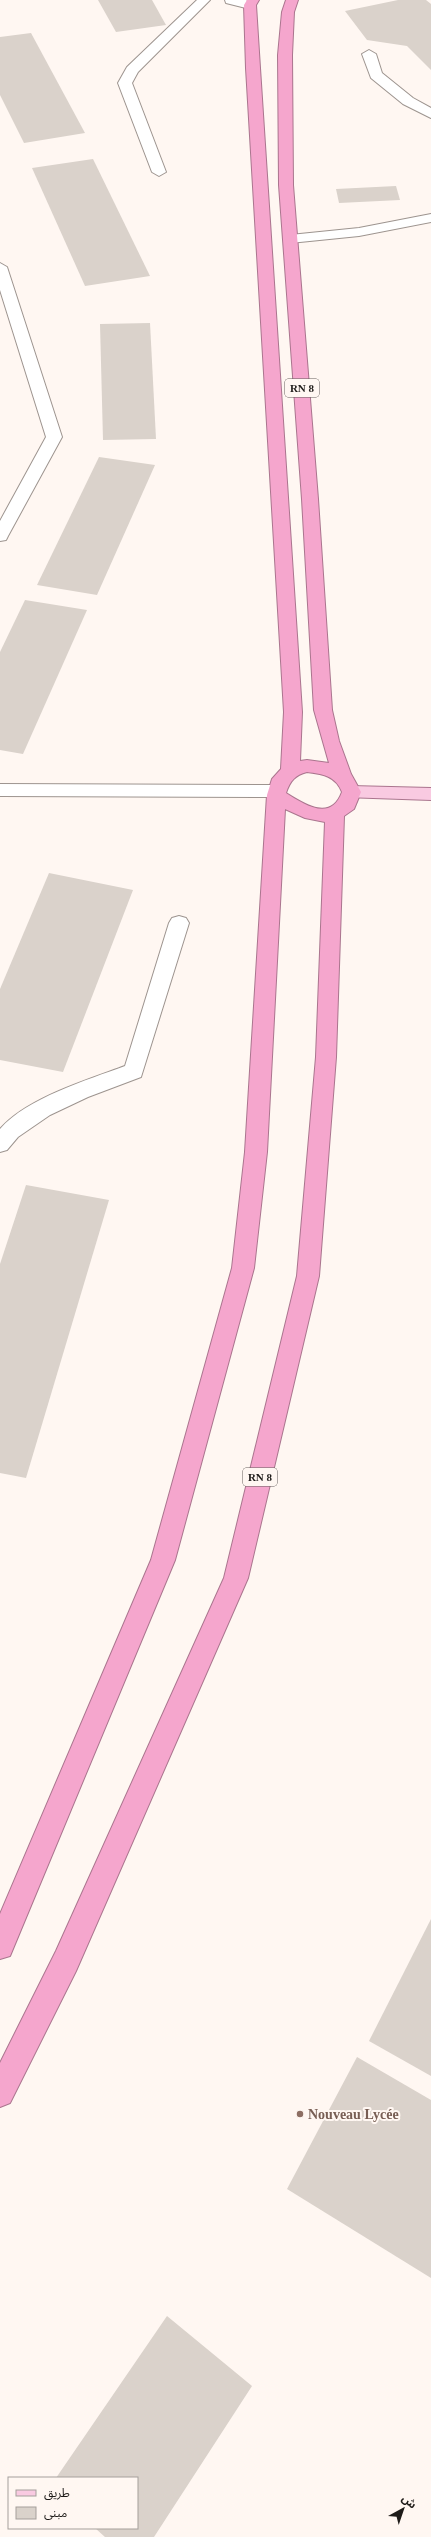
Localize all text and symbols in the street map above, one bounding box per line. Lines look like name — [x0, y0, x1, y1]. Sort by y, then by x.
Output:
road number: RN 8 — [285, 379, 319, 397]
road number: RN 8 — [243, 1468, 277, 1486]
place label: Nouveau Lycée — [308, 2107, 399, 2122]
marker: Nouveau Lycée — [295, 2109, 305, 2119]
legend — [8, 2477, 138, 2529]
text: طريق — [44, 2486, 70, 2501]
north arrow — [383, 2489, 423, 2529]
text: ش — [399, 2492, 419, 2512]
text: مبنى — [44, 2506, 67, 2520]

